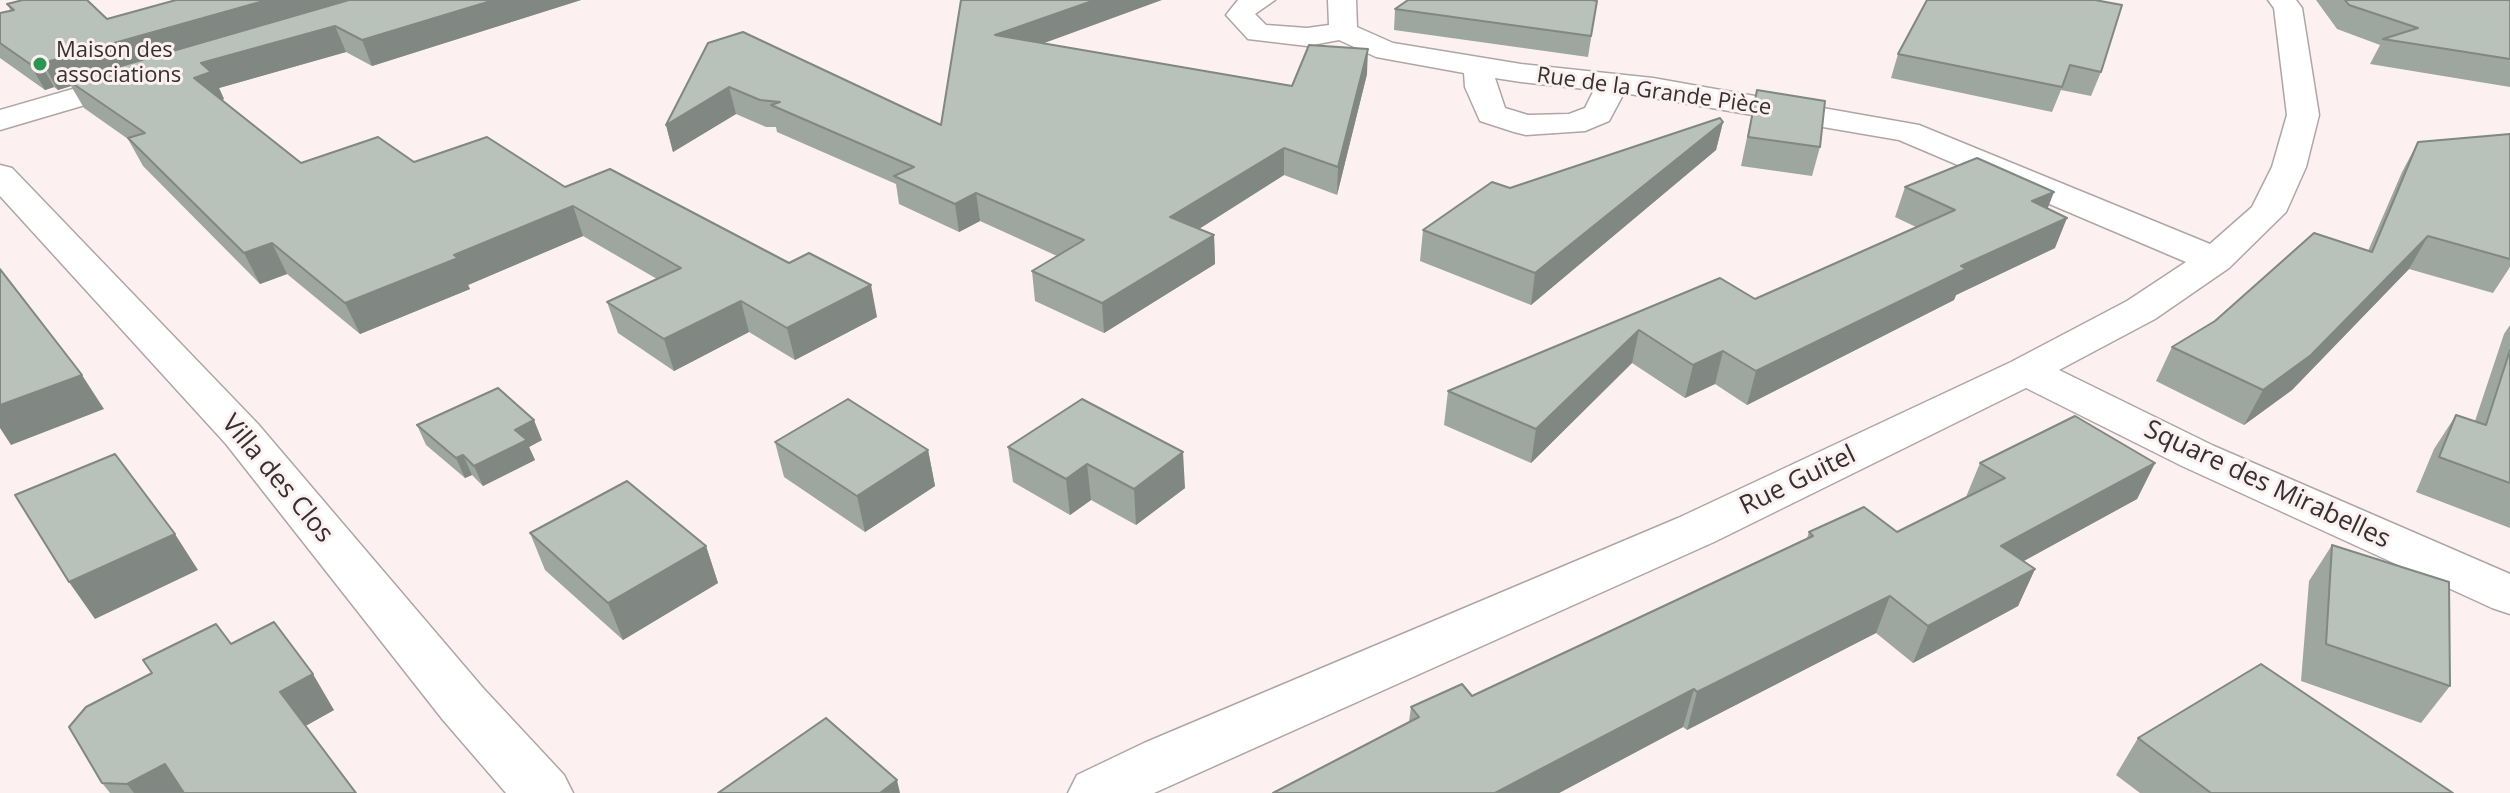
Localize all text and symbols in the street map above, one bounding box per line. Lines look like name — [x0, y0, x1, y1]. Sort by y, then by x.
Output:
place label: Maison des associations — [56, 38, 181, 90]
marker: Maison des associations — [31, 55, 49, 73]
street label: Rue de la Grande Pièce — [1535, 62, 1773, 122]
street label: Villa des Clos — [215, 409, 339, 549]
street label: Square des Mirabelles — [2139, 414, 2395, 556]
street label: Rue Guitel — [1735, 440, 1861, 522]

